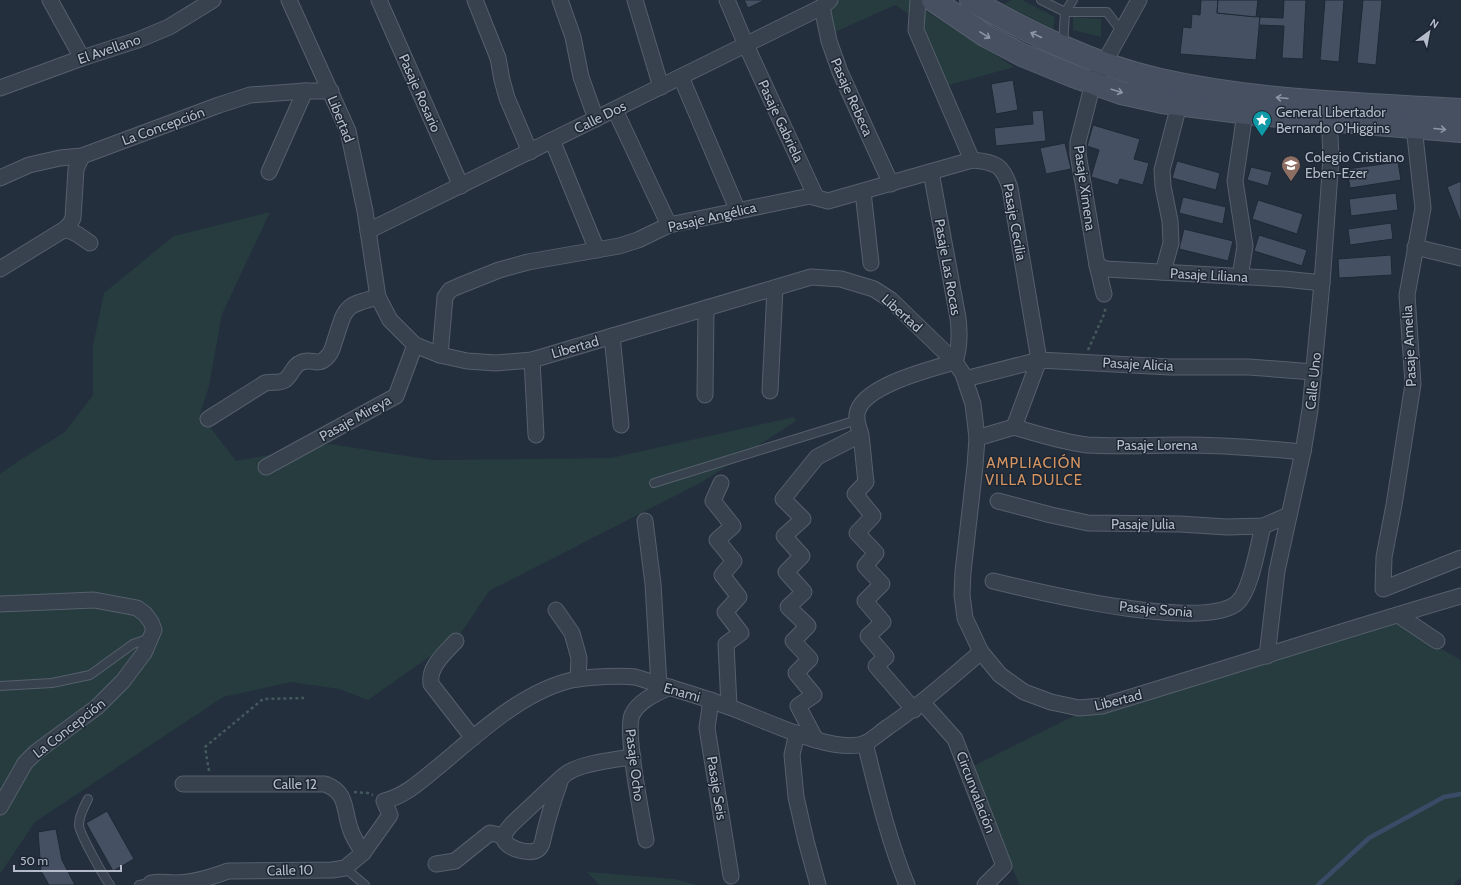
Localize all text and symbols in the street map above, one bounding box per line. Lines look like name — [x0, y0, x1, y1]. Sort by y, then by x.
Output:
north arrow — [1409, 12, 1449, 52]
text: N — [1427, 16, 1441, 32]
street label: El Avellano — [75, 30, 143, 68]
one-way arrow — [1031, 30, 1043, 38]
one-way arrow — [979, 31, 990, 39]
street label: Pasaje Rosario — [395, 51, 445, 135]
street label: Pasaje Rebeca — [827, 55, 877, 139]
street label: Pasaje Gabriela — [754, 77, 808, 165]
one-way arrow — [1110, 88, 1123, 95]
street label: Libertad — [324, 93, 358, 145]
one-way arrow — [1276, 94, 1289, 101]
street label: Calle Dos — [571, 97, 629, 137]
street label: La Concepción — [119, 103, 207, 149]
place label: General Libertador Bernardo O'Higgins — [1276, 103, 1390, 137]
place icon: General Libertador Bernardo O'Higgins — [1251, 109, 1273, 137]
one-way arrow — [1433, 126, 1446, 133]
street label: Pasaje Ximena — [1070, 144, 1100, 232]
place label: Colegio Cristiano Eben-Ezer — [1305, 148, 1405, 182]
school or university icon: Colegio Cristiano Eben-Ezer — [1280, 154, 1302, 182]
street label: Pasaje Cecilia — [999, 182, 1031, 262]
street label: Pasaje Angélica — [666, 198, 758, 236]
street label: Pasaje Las Rocas — [931, 217, 965, 317]
street label: Pasaje Liliana — [1170, 264, 1249, 286]
street label: Libertad — [878, 290, 926, 336]
street label: Pasaje Amelia — [1398, 305, 1420, 387]
street label: Libertad — [549, 332, 601, 362]
street label: Calle Uno — [1301, 351, 1325, 411]
street label: Pasaje Alicia — [1102, 353, 1174, 375]
street label: Pasaje Mireya — [316, 391, 394, 445]
street label: Pasaje Lorena — [1117, 436, 1198, 454]
district label: AMPLIACIÓN VILLA DULCE — [985, 453, 1083, 489]
street label: Pasaje Julia — [1111, 515, 1175, 533]
street label: Pasaje Sonia — [1118, 597, 1194, 621]
street label: Enami — [662, 678, 702, 706]
street label: Libertad — [1092, 685, 1144, 715]
street label: La Concepción — [29, 694, 109, 762]
street label: Pasaje Ocho — [622, 728, 648, 802]
street label: Circunvalación — [952, 749, 1000, 836]
street label: Pasaje Seis — [703, 755, 731, 821]
street label: Calle 12 — [273, 775, 317, 793]
scale bar — [14, 847, 121, 873]
text: 50 m — [20, 853, 48, 868]
street label: Calle 10 — [267, 861, 314, 879]

